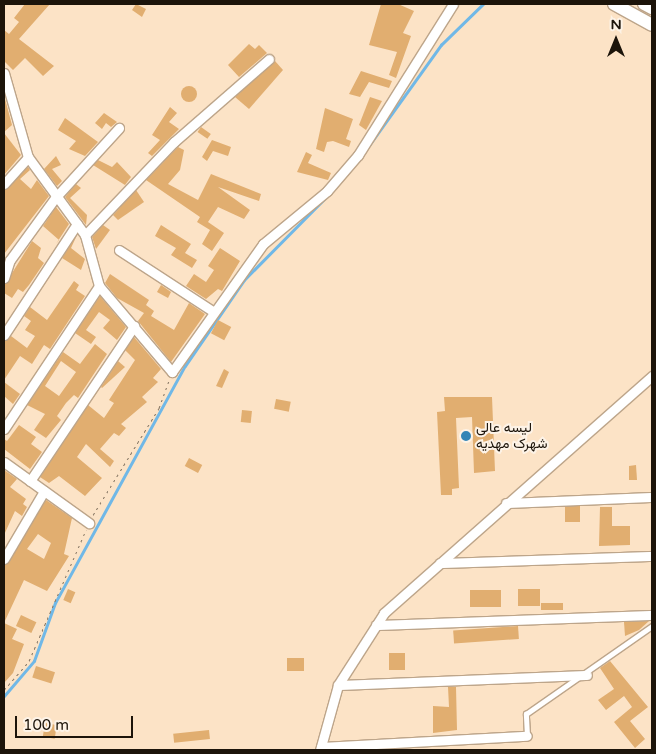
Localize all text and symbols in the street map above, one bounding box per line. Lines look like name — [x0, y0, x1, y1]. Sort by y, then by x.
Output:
north arrow — [591, 15, 641, 65]
text: N — [610, 16, 622, 33]
place label: لیسه عالی شهرک مهدیه — [476, 420, 548, 452]
marker: لیسه عالی شهرک مهدیه — [460, 430, 472, 442]
scale bar — [18, 706, 135, 738]
text: 100 m — [23, 716, 69, 734]

